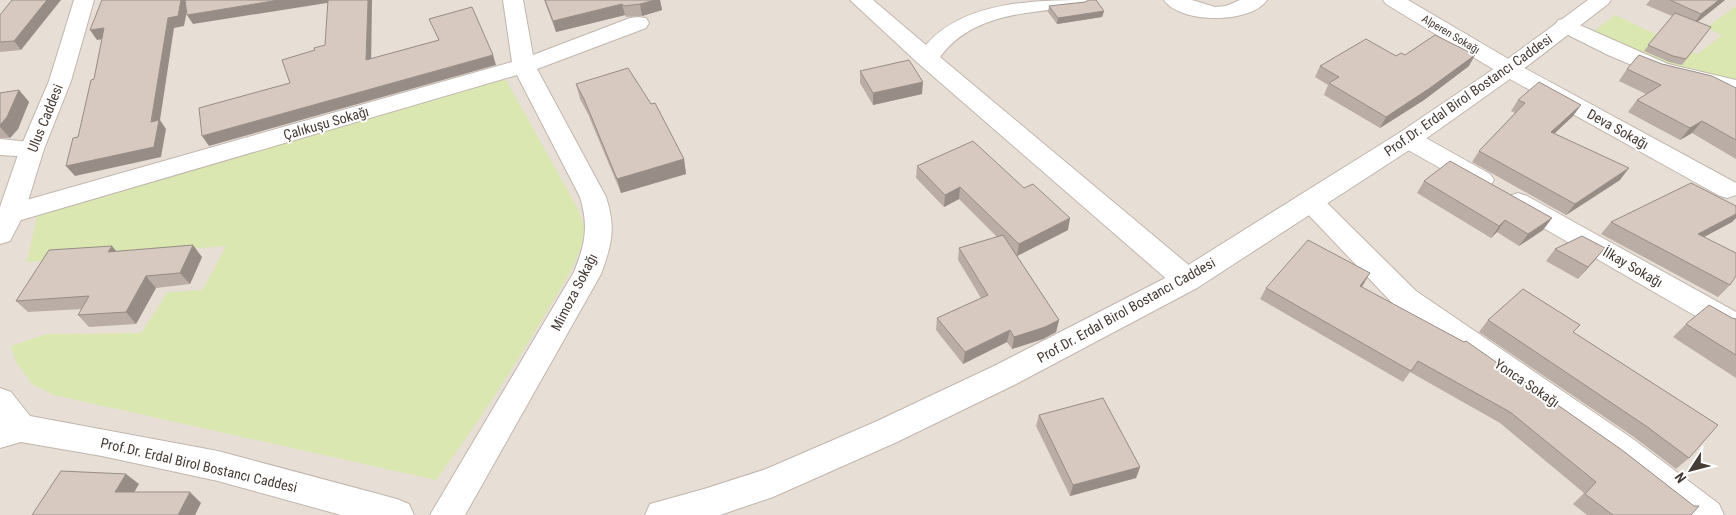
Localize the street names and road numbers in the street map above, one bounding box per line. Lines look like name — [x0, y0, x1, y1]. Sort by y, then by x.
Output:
street label: Alperen Sokağı — [1419, 12, 1482, 57]
street label: Prof.Dr. Erdal Birol Bostancı Caddesi — [1381, 31, 1555, 159]
street label: Ulus Caddesi — [24, 82, 66, 154]
street label: Çalıkuşu Sokağı — [281, 103, 371, 143]
street label: Deva Sokağı — [1584, 106, 1652, 152]
street label: İlkay Sokağı — [1600, 244, 1666, 290]
street label: Mimoza Sokağı — [548, 251, 600, 333]
street label: Prof.Dr. Erdal Birol Bostancı Caddesi — [1034, 254, 1218, 366]
street label: Yonca Sokağı — [1492, 356, 1562, 410]
street label: Prof.Dr. Erdal Birol Bostancı Caddesi — [99, 435, 299, 495]

